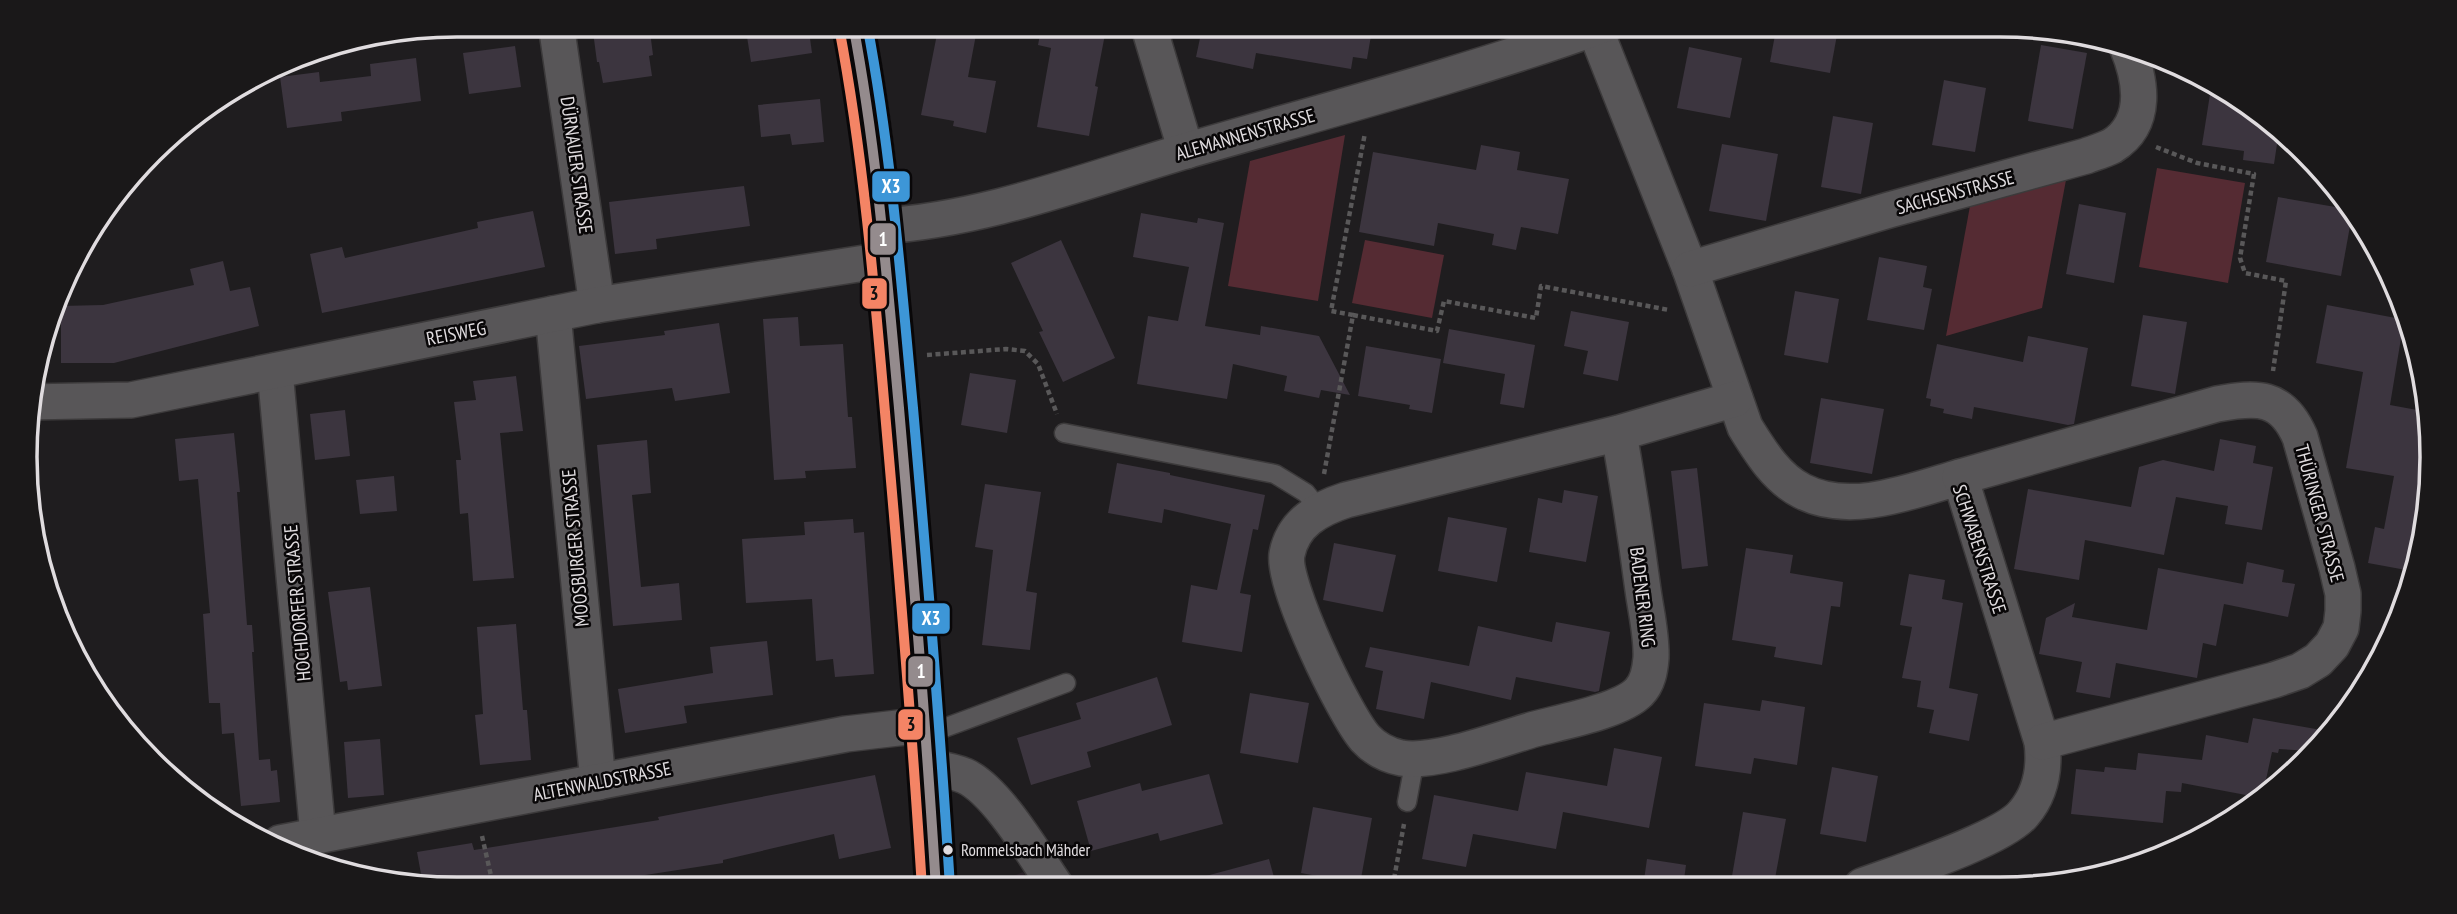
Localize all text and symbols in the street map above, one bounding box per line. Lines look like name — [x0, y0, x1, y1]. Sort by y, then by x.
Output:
street label: DÜRNAUER STRASSE — [556, 95, 598, 235]
street label: ALEMANNENSTRASSE — [1173, 103, 1317, 165]
street label: SACHSENSTRASSE — [1894, 165, 2016, 219]
line badge: X3 — [871, 170, 911, 203]
text: X3 — [881, 174, 901, 198]
line badge: 1 — [869, 222, 897, 256]
text: 1 — [878, 227, 888, 251]
line badge: 3 — [861, 277, 888, 310]
text: 3 — [869, 281, 879, 305]
street label: REISWEG — [424, 315, 488, 351]
street label: THÜRINGER STRASSE — [2290, 441, 2350, 585]
street label: MOOSBURGER STRASSE — [556, 468, 594, 628]
street label: SCHWABENSTRASSE — [1948, 481, 2012, 617]
street label: HOCHDORFER STRASSE — [278, 524, 316, 682]
street label: BADENER RING — [1625, 546, 1661, 648]
line badge: X3 — [911, 602, 951, 635]
text: X3 — [921, 606, 941, 630]
line badge: 1 — [907, 655, 934, 688]
text: 1 — [916, 659, 926, 683]
line badge: 3 — [897, 708, 924, 741]
text: 3 — [906, 712, 916, 736]
street label: ALTENWALDSTRASSE — [531, 756, 673, 806]
place label: Rommelsbach Mähder — [961, 839, 1091, 861]
marker: Rommelsbach Mähder — [941, 843, 955, 857]

